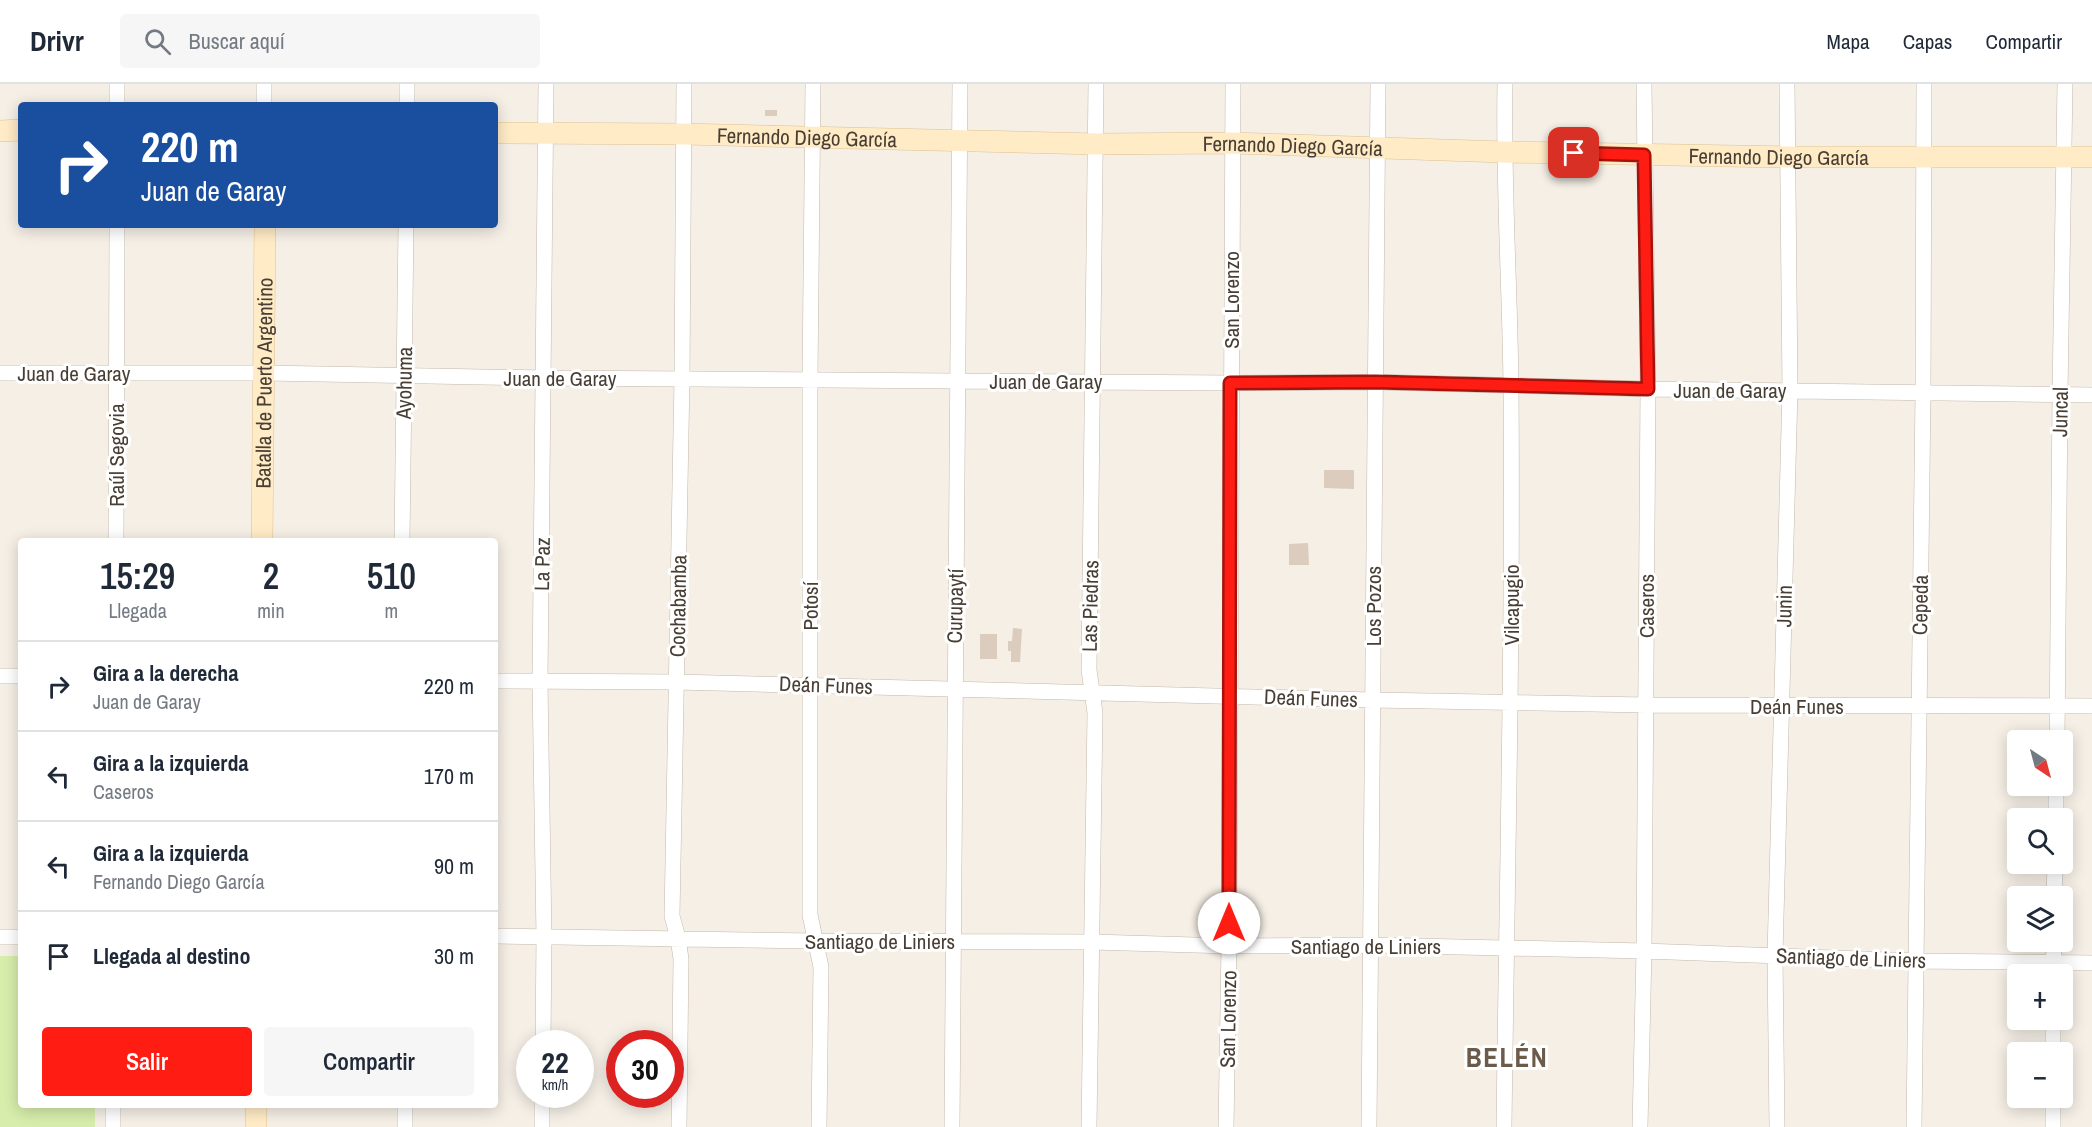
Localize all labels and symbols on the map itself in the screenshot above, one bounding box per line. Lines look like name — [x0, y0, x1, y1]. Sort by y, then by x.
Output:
street label: Fernando Diego García — [717, 120, 898, 154]
pin — [1548, 127, 1599, 178]
street label: Fernando Diego García — [1203, 128, 1384, 162]
street label: Fernando Diego García — [1688, 141, 1869, 172]
street label: San Lorenzo — [1217, 251, 1246, 349]
street label: Batalla de Puerto Argentino — [248, 277, 279, 489]
street label: Ayohuma — [389, 346, 419, 420]
street label: Juan de Garay — [18, 359, 131, 388]
street label: Juan de Garay — [504, 364, 617, 393]
street label: Juan de Garay — [990, 367, 1103, 396]
street label: Juan de Garay — [1674, 376, 1787, 405]
street label: Juncal — [2045, 387, 2075, 437]
street label: Raúl Segovia — [102, 403, 131, 507]
street label: La Paz — [527, 537, 557, 591]
street label: Cochabamba — [663, 554, 693, 657]
street label: Las Piedras — [1075, 560, 1105, 652]
street label: Vilcapugio — [1497, 564, 1526, 646]
street label: Los Pozos — [1359, 566, 1388, 646]
street label: Curupaytí — [940, 568, 970, 644]
street label: Caseros — [1632, 574, 1661, 638]
street label: Cepeda — [1905, 574, 1935, 635]
street label: Potosí — [796, 581, 825, 630]
street label: Junin — [1769, 585, 1799, 627]
street label: Deán Funes — [779, 669, 873, 701]
street label: Deán Funes — [1264, 682, 1358, 714]
street label: Deán Funes — [1750, 692, 1844, 721]
north arrow — [2007, 730, 2073, 796]
position arrow — [1197, 891, 1261, 955]
street label: Santiago de Liniers — [805, 927, 955, 956]
street label: Santiago de Liniers — [1291, 932, 1441, 961]
street label: Santiago de Liniers — [1775, 941, 1927, 975]
street label: San Lorenzo — [1213, 970, 1243, 1068]
speed limit sign: 30 — [606, 1030, 684, 1108]
district label: BELÉN — [1466, 1039, 1548, 1075]

